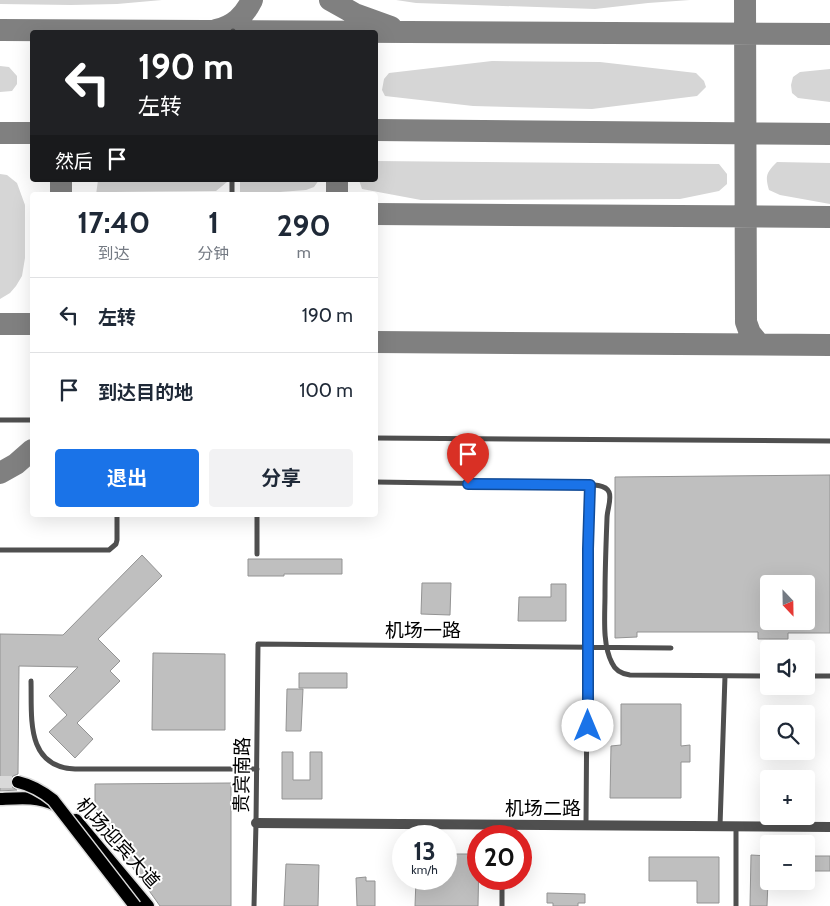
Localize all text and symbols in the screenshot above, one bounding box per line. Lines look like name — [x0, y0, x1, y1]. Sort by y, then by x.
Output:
text: 190 m — [138, 45, 234, 88]
icon: left — [55, 50, 120, 115]
text: 左转 — [138, 93, 182, 120]
icon: arrive — [103, 145, 131, 173]
text: 然后 — [55, 150, 93, 173]
text: 17:40 — [77, 204, 150, 241]
text: 1 — [208, 204, 219, 241]
text: 290 — [277, 207, 331, 244]
text: m — [297, 243, 311, 262]
text: 到达 — [98, 244, 130, 263]
text: 分钟 — [197, 244, 229, 263]
icon: left — [55, 301, 83, 329]
text: 190 m — [302, 304, 353, 327]
text: 左转 — [98, 306, 136, 329]
icon: arrive — [55, 376, 83, 404]
text: 100 m — [299, 379, 353, 402]
text: 到达目的地 — [98, 381, 193, 404]
pin — [447, 433, 489, 484]
icon: arrive — [454, 440, 482, 468]
button: 退出 — [55, 449, 199, 507]
button: 分享 — [209, 449, 353, 507]
north arrow — [760, 575, 815, 630]
map controls — [760, 575, 815, 890]
street label: 机场一路 — [385, 619, 461, 642]
button: sound — [760, 640, 815, 695]
position arrow — [561, 699, 613, 751]
button: search — [760, 705, 815, 760]
street label: 贵宾南路 — [230, 737, 254, 813]
button: + — [760, 770, 815, 825]
street label: 机场迎宾大道 — [71, 793, 165, 893]
street label: 机场二路 — [505, 797, 581, 820]
speed limit sign: 20 — [467, 825, 532, 890]
button: − — [760, 835, 815, 890]
text: 13 — [413, 836, 436, 866]
text: km/h — [411, 862, 438, 877]

